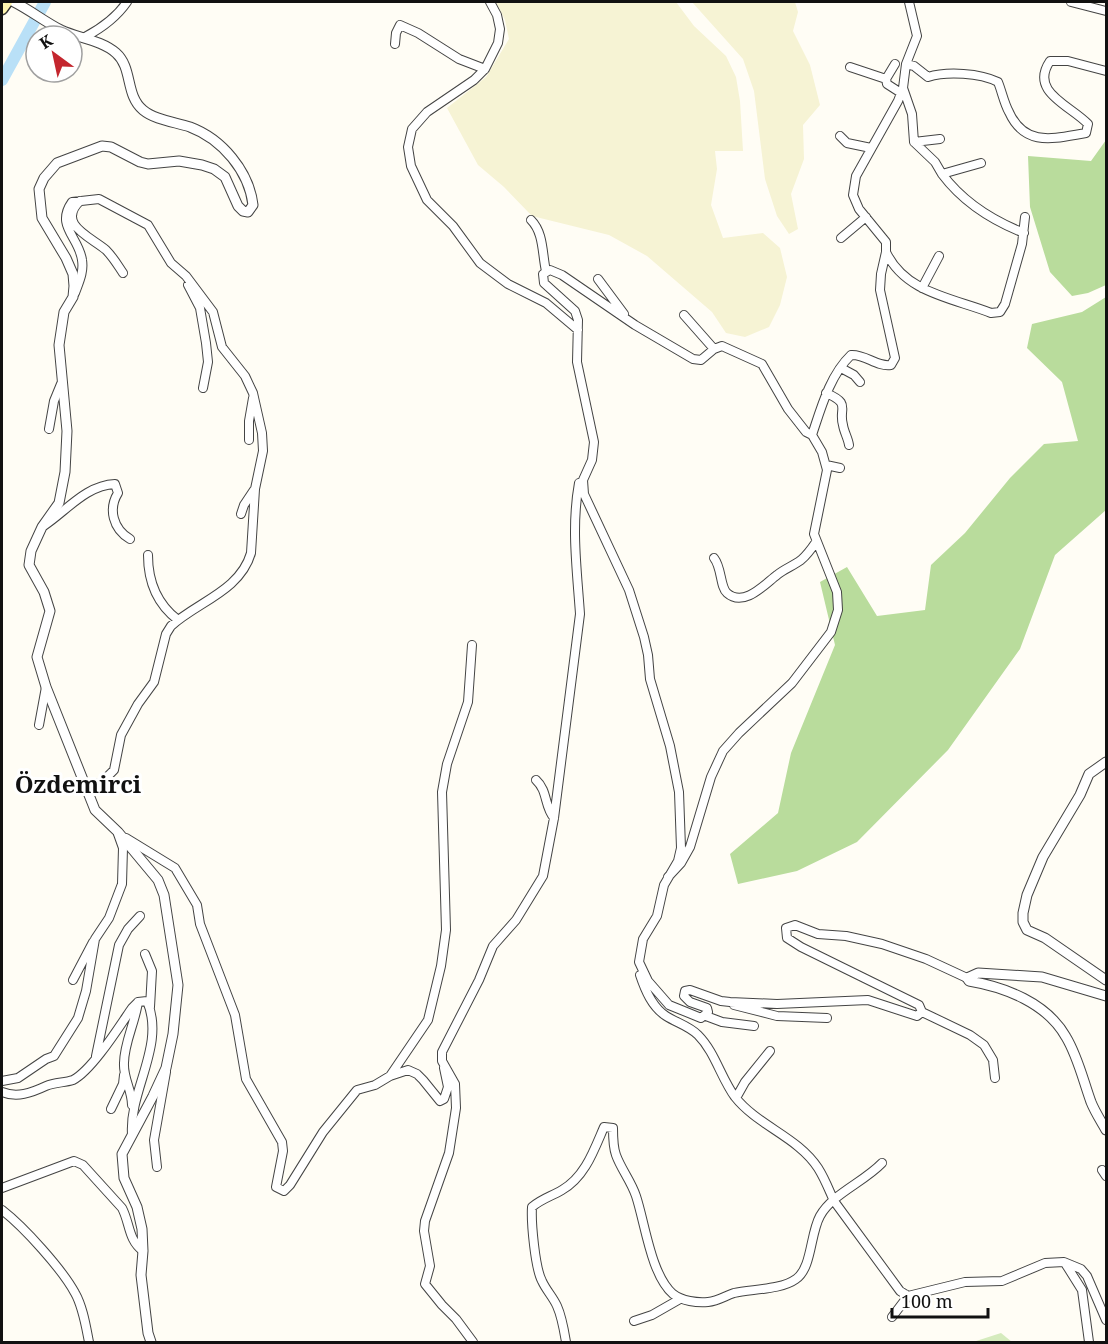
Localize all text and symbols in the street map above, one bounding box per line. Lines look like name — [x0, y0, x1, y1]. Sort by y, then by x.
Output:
north arrow — [24, 24, 84, 84]
text: K — [35, 29, 57, 54]
district label: Özdemirci — [15, 767, 142, 800]
scale bar — [892, 1281, 988, 1319]
text: 100 m — [901, 1289, 953, 1313]

